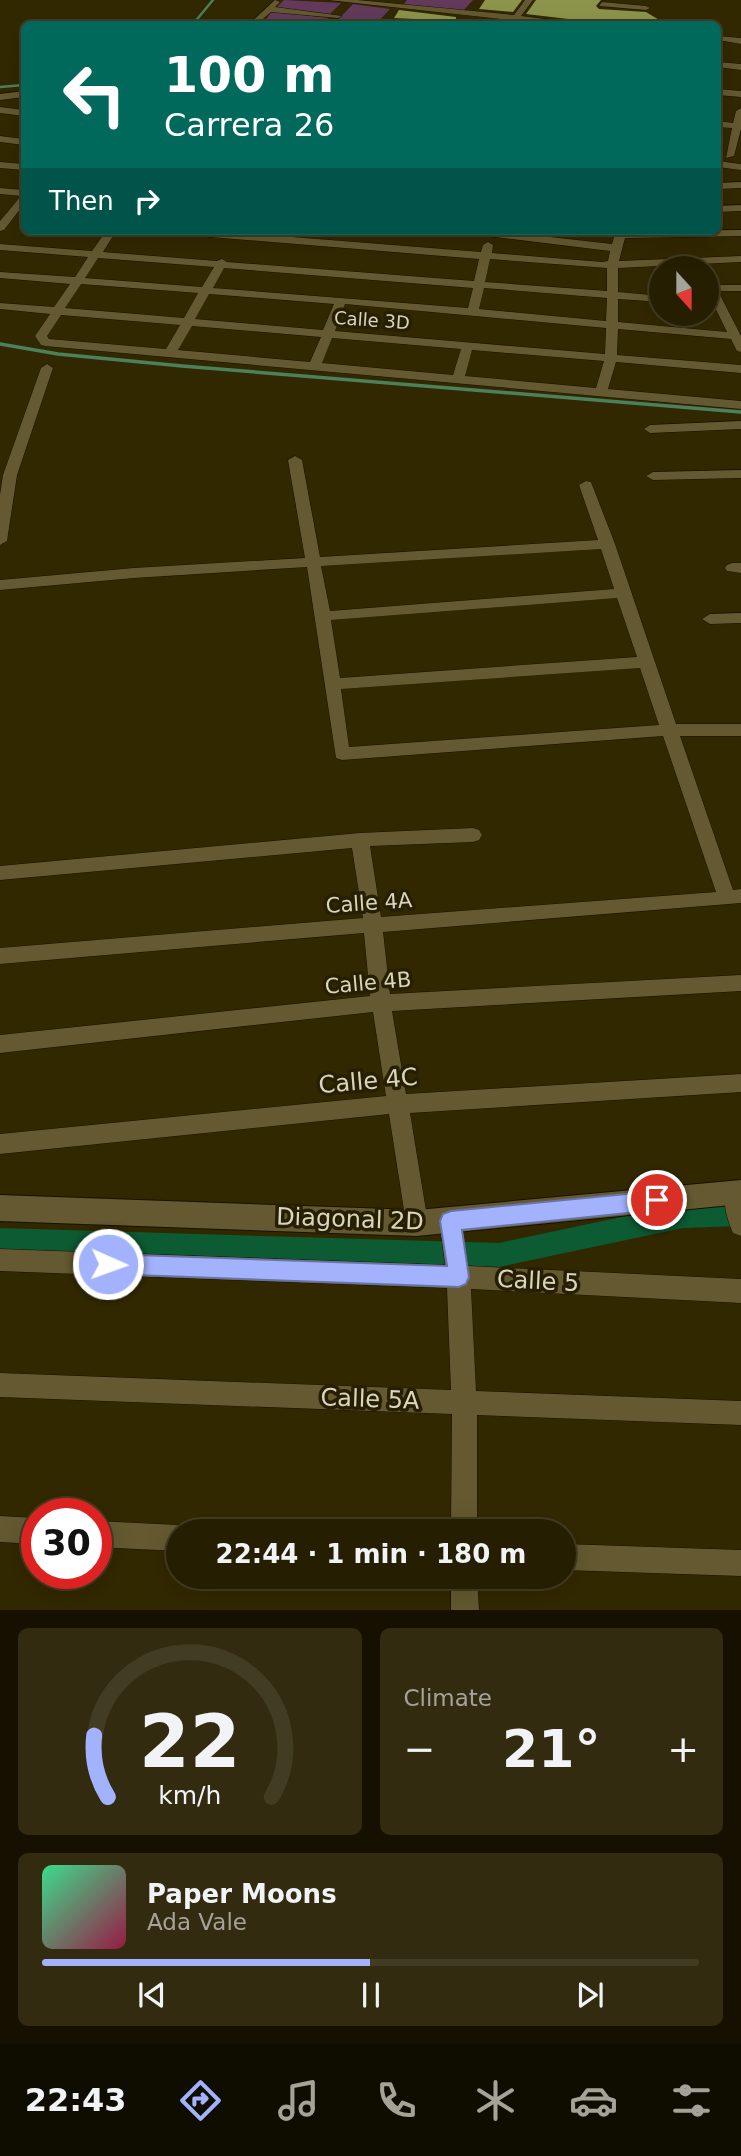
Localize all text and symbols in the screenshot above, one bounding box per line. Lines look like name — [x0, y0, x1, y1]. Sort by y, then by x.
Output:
text: 100 m — [164, 47, 334, 104]
icon: left — [49, 49, 140, 140]
text: Carrera 26 — [164, 106, 334, 144]
icon: right — [128, 182, 166, 220]
text: Then — [49, 186, 114, 216]
north arrow — [649, 256, 719, 326]
map controls — [649, 256, 719, 326]
street label: Calle 3D — [334, 307, 410, 333]
street label: Calle 4A — [325, 888, 414, 918]
street label: Calle 4B — [324, 967, 412, 999]
street label: Calle 4C — [317, 1063, 419, 1099]
pin — [627, 1170, 687, 1230]
icon: arrive — [638, 1181, 676, 1219]
street label: Diagonal 2D — [276, 1202, 424, 1236]
position arrow — [71, 1227, 145, 1301]
street label: Calle 5 — [496, 1265, 580, 1297]
street label: Calle 5A — [320, 1383, 420, 1415]
speed limit sign: 30 — [21, 1498, 112, 1589]
text: 22:44 · 1 min · 180 m — [216, 1539, 526, 1569]
text: Climate — [404, 1685, 492, 1711]
text: 22 — [139, 1700, 240, 1785]
text: 21° — [502, 1719, 600, 1779]
text: − — [404, 1727, 435, 1771]
text: + — [667, 1727, 699, 1771]
text: km/h — [158, 1781, 221, 1810]
text: Paper Moons — [147, 1879, 337, 1909]
text: Ada Vale — [147, 1909, 247, 1935]
icon: previous — [133, 1976, 171, 2014]
icon: pause — [352, 1976, 390, 2014]
icon: next — [571, 1976, 609, 2014]
icon: directions — [176, 2076, 225, 2125]
icon: music — [274, 2076, 323, 2125]
icon: phone — [372, 2076, 421, 2125]
icon: climate — [471, 2076, 520, 2125]
icon: car — [569, 2076, 618, 2125]
icon: filters — [667, 2076, 716, 2125]
text: 22:43 — [25, 2081, 127, 2119]

